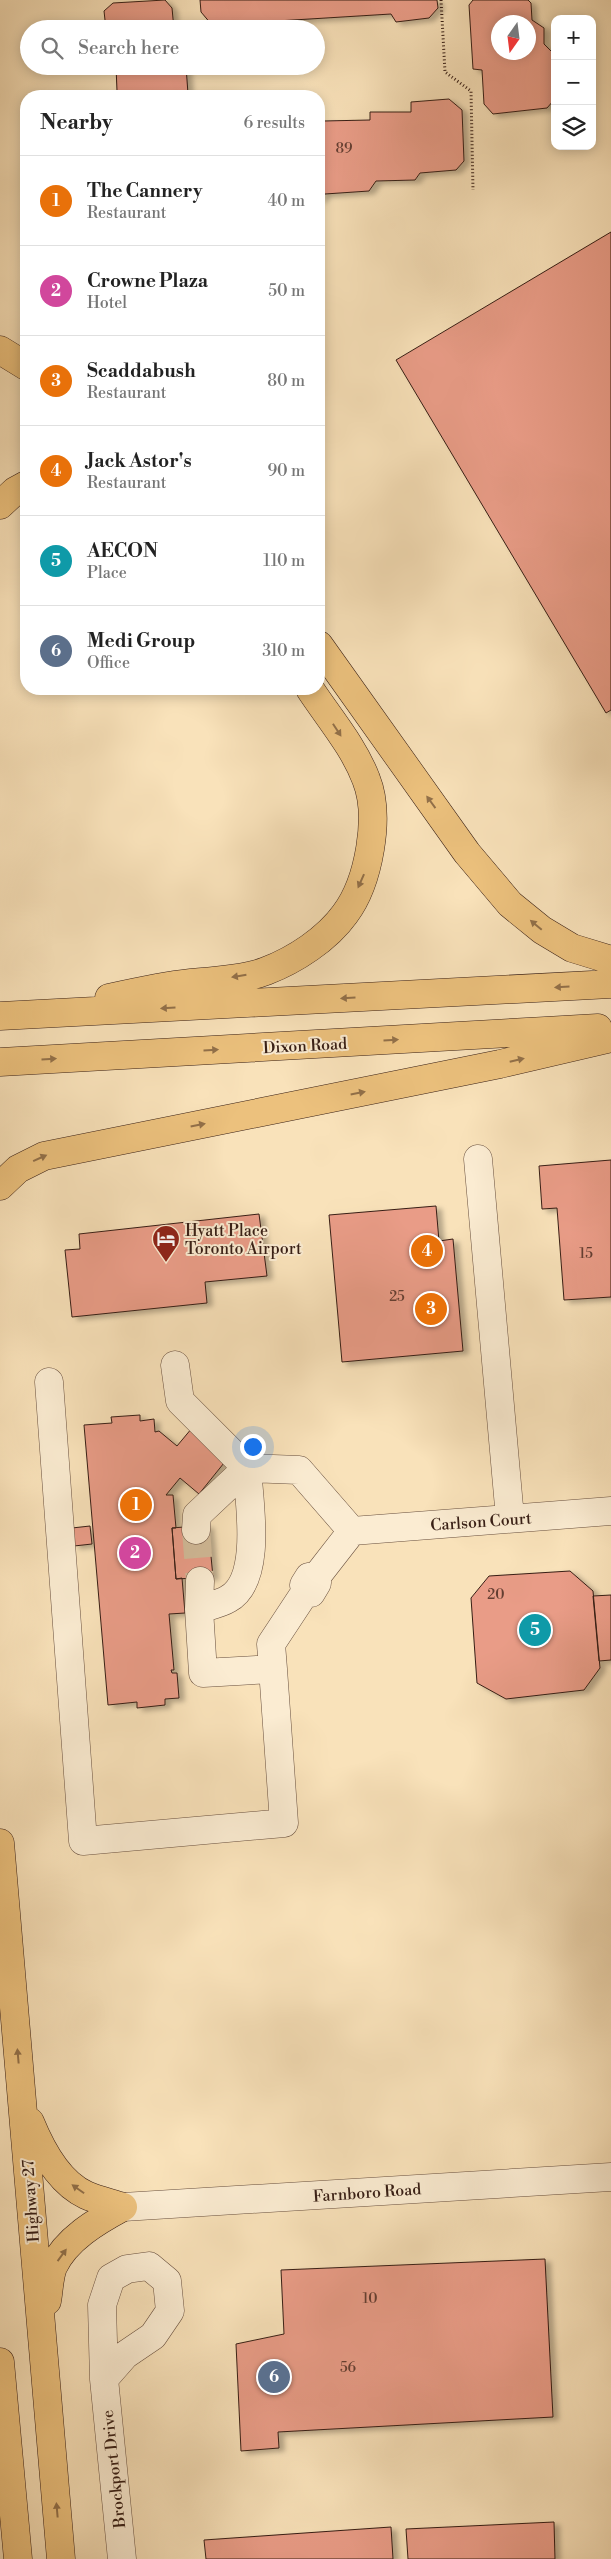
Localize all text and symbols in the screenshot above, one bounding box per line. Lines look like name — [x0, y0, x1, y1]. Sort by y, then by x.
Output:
north arrow — [491, 15, 536, 60]
map controls — [551, 15, 596, 150]
button: + — [551, 15, 596, 60]
search box — [20, 20, 325, 75]
icon: search — [38, 34, 66, 62]
text: Search here — [78, 36, 179, 60]
button: − — [551, 60, 596, 105]
button: layers — [551, 105, 596, 150]
text: Nearby — [40, 110, 113, 136]
text: 6 results — [244, 113, 305, 133]
house number: 89 — [335, 140, 353, 158]
text: The Cannery — [87, 179, 203, 203]
text: 1 — [52, 191, 60, 211]
text: 40 m — [268, 191, 305, 211]
text: Restaurant — [87, 203, 166, 223]
text: Crowne Plaza — [87, 269, 208, 293]
text: 2 — [51, 281, 61, 301]
text: 50 m — [268, 281, 305, 301]
text: Hotel — [87, 293, 127, 313]
text: Scaddabush — [87, 359, 196, 383]
text: 3 — [51, 371, 61, 391]
text: 80 m — [267, 371, 305, 391]
text: Restaurant — [87, 383, 166, 403]
text: Jack Astor's — [87, 449, 192, 473]
text: 4 — [51, 461, 61, 481]
text: 90 m — [267, 461, 305, 481]
text: Restaurant — [87, 473, 166, 493]
text: AECON — [87, 539, 158, 563]
text: 5 — [51, 551, 61, 571]
text: 110 m — [263, 551, 305, 571]
text: Place — [87, 563, 127, 583]
text: Medi Group — [87, 629, 195, 653]
text: 6 — [51, 641, 61, 661]
text: 310 m — [262, 641, 305, 661]
text: Office — [87, 653, 130, 673]
one-way arrow — [332, 723, 342, 736]
one-way arrow — [426, 795, 436, 809]
one-way arrow — [356, 874, 364, 888]
one-way arrow — [529, 920, 542, 931]
one-way arrow — [230, 973, 246, 981]
one-way arrow — [554, 983, 570, 991]
one-way arrow — [339, 995, 355, 1003]
one-way arrow — [160, 1004, 176, 1012]
street label: Dixon Road — [262, 1034, 348, 1058]
one-way arrow — [383, 1036, 399, 1044]
one-way arrow — [203, 1046, 219, 1054]
one-way arrow — [41, 1055, 57, 1063]
one-way arrow — [509, 1056, 524, 1064]
one-way arrow — [350, 1089, 365, 1097]
one-way arrow — [191, 1120, 207, 1128]
one-way arrow — [32, 1154, 47, 1163]
place label: Hyatt Place Toronto Airport — [185, 1221, 302, 1259]
hotel icon: Hyatt Place Toronto Airport — [151, 1224, 181, 1263]
pin: 4 — [411, 1232, 443, 1270]
house number: 15 — [579, 1245, 593, 1263]
house number: 25 — [389, 1288, 405, 1306]
pin: 3 — [415, 1290, 447, 1328]
your location — [240, 1434, 266, 1460]
pin: 1 — [120, 1486, 152, 1524]
street label: Carlson Court — [430, 1508, 533, 1536]
pin: 2 — [119, 1534, 151, 1572]
house number: 20 — [487, 1586, 505, 1604]
pin: 5 — [519, 1611, 551, 1649]
one-way arrow — [14, 2048, 22, 2064]
street label: Highway 27 — [18, 2159, 44, 2243]
street label: Farnboro Road — [312, 2179, 422, 2207]
one-way arrow — [71, 2184, 85, 2194]
one-way arrow — [56, 2249, 66, 2262]
house number: 10 — [363, 2290, 377, 2308]
pin: 6 — [258, 2358, 290, 2396]
house number: 56 — [340, 2359, 357, 2377]
street label: Brockport Drive — [98, 2409, 130, 2530]
one-way arrow — [52, 2502, 60, 2518]

